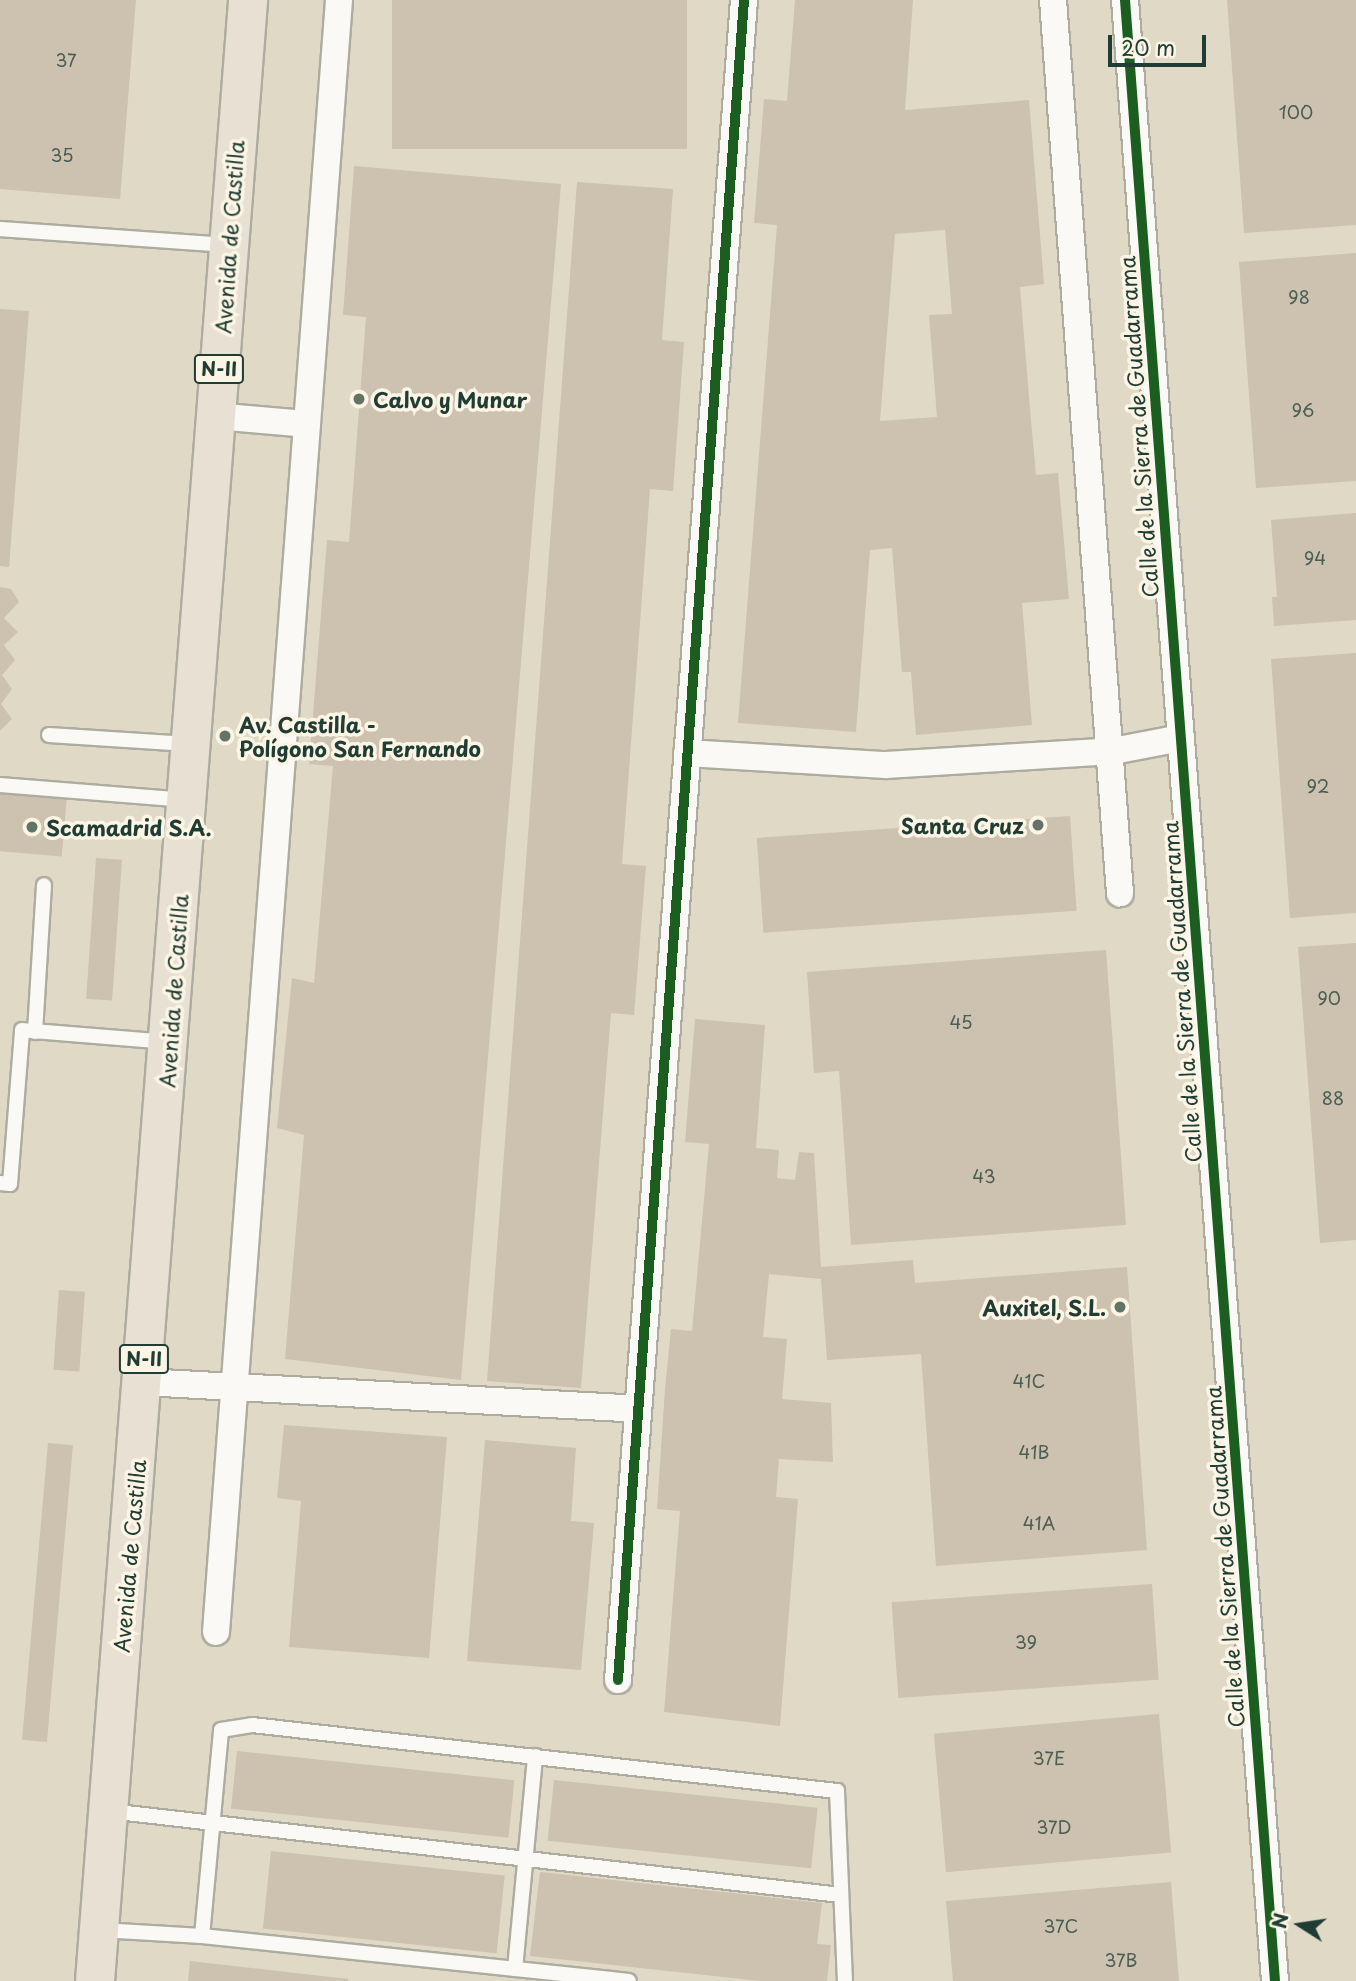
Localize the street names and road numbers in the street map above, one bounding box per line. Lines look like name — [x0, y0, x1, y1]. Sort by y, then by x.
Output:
street label: Avenida de Castilla — [210, 139, 248, 335]
street label: Calle de la Sierra de Guadarrama — [1113, 254, 1163, 600]
road number: N-II — [193, 354, 245, 384]
street label: Calle de la Sierra de Guadarrama — [1156, 819, 1206, 1165]
street label: Avenida de Castilla — [154, 893, 192, 1089]
road number: N-II — [118, 1344, 170, 1374]
street label: Calle de la Sierra de Guadarrama — [1199, 1384, 1249, 1730]
street label: Avenida de Castilla — [108, 1458, 150, 1654]

